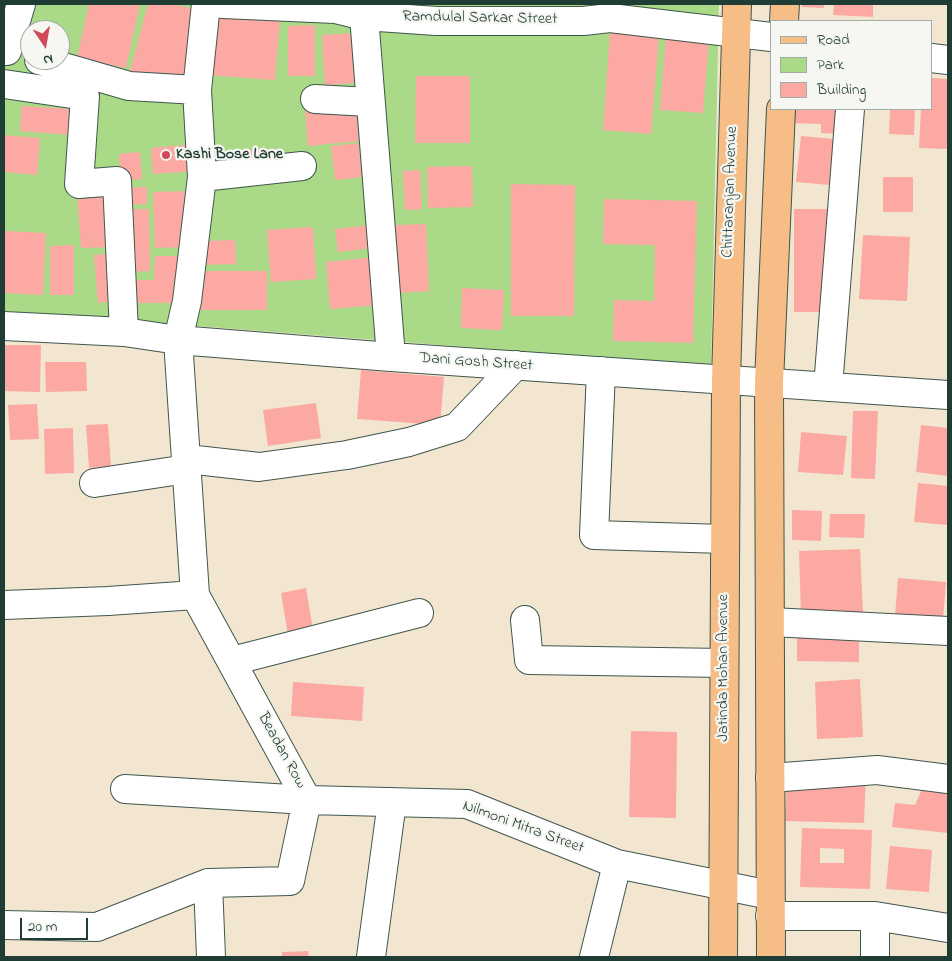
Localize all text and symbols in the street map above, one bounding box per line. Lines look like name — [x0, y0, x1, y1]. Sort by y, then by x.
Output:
street label: Ramdulal Sarkar Street — [402, 8, 558, 30]
north arrow — [20, 20, 70, 70]
legend — [770, 20, 932, 110]
text: Road — [817, 29, 850, 51]
text: N — [41, 48, 55, 70]
text: Park — [817, 54, 844, 76]
text: Building — [817, 79, 866, 101]
street label: Chittaranjan Avenue — [719, 126, 743, 258]
place label: Kashi Bose Lane — [176, 145, 283, 165]
marker: Kashi Bose Lane — [160, 149, 172, 161]
street label: Dani Gosh Street — [419, 349, 533, 377]
street label: Jatinda Mohan Avenue — [714, 594, 734, 742]
street label: Beadan Row — [252, 710, 310, 792]
street label: Nilmoni Mitra Street — [460, 797, 586, 859]
scale bar — [22, 908, 90, 940]
text: 20 m — [28, 916, 57, 938]

